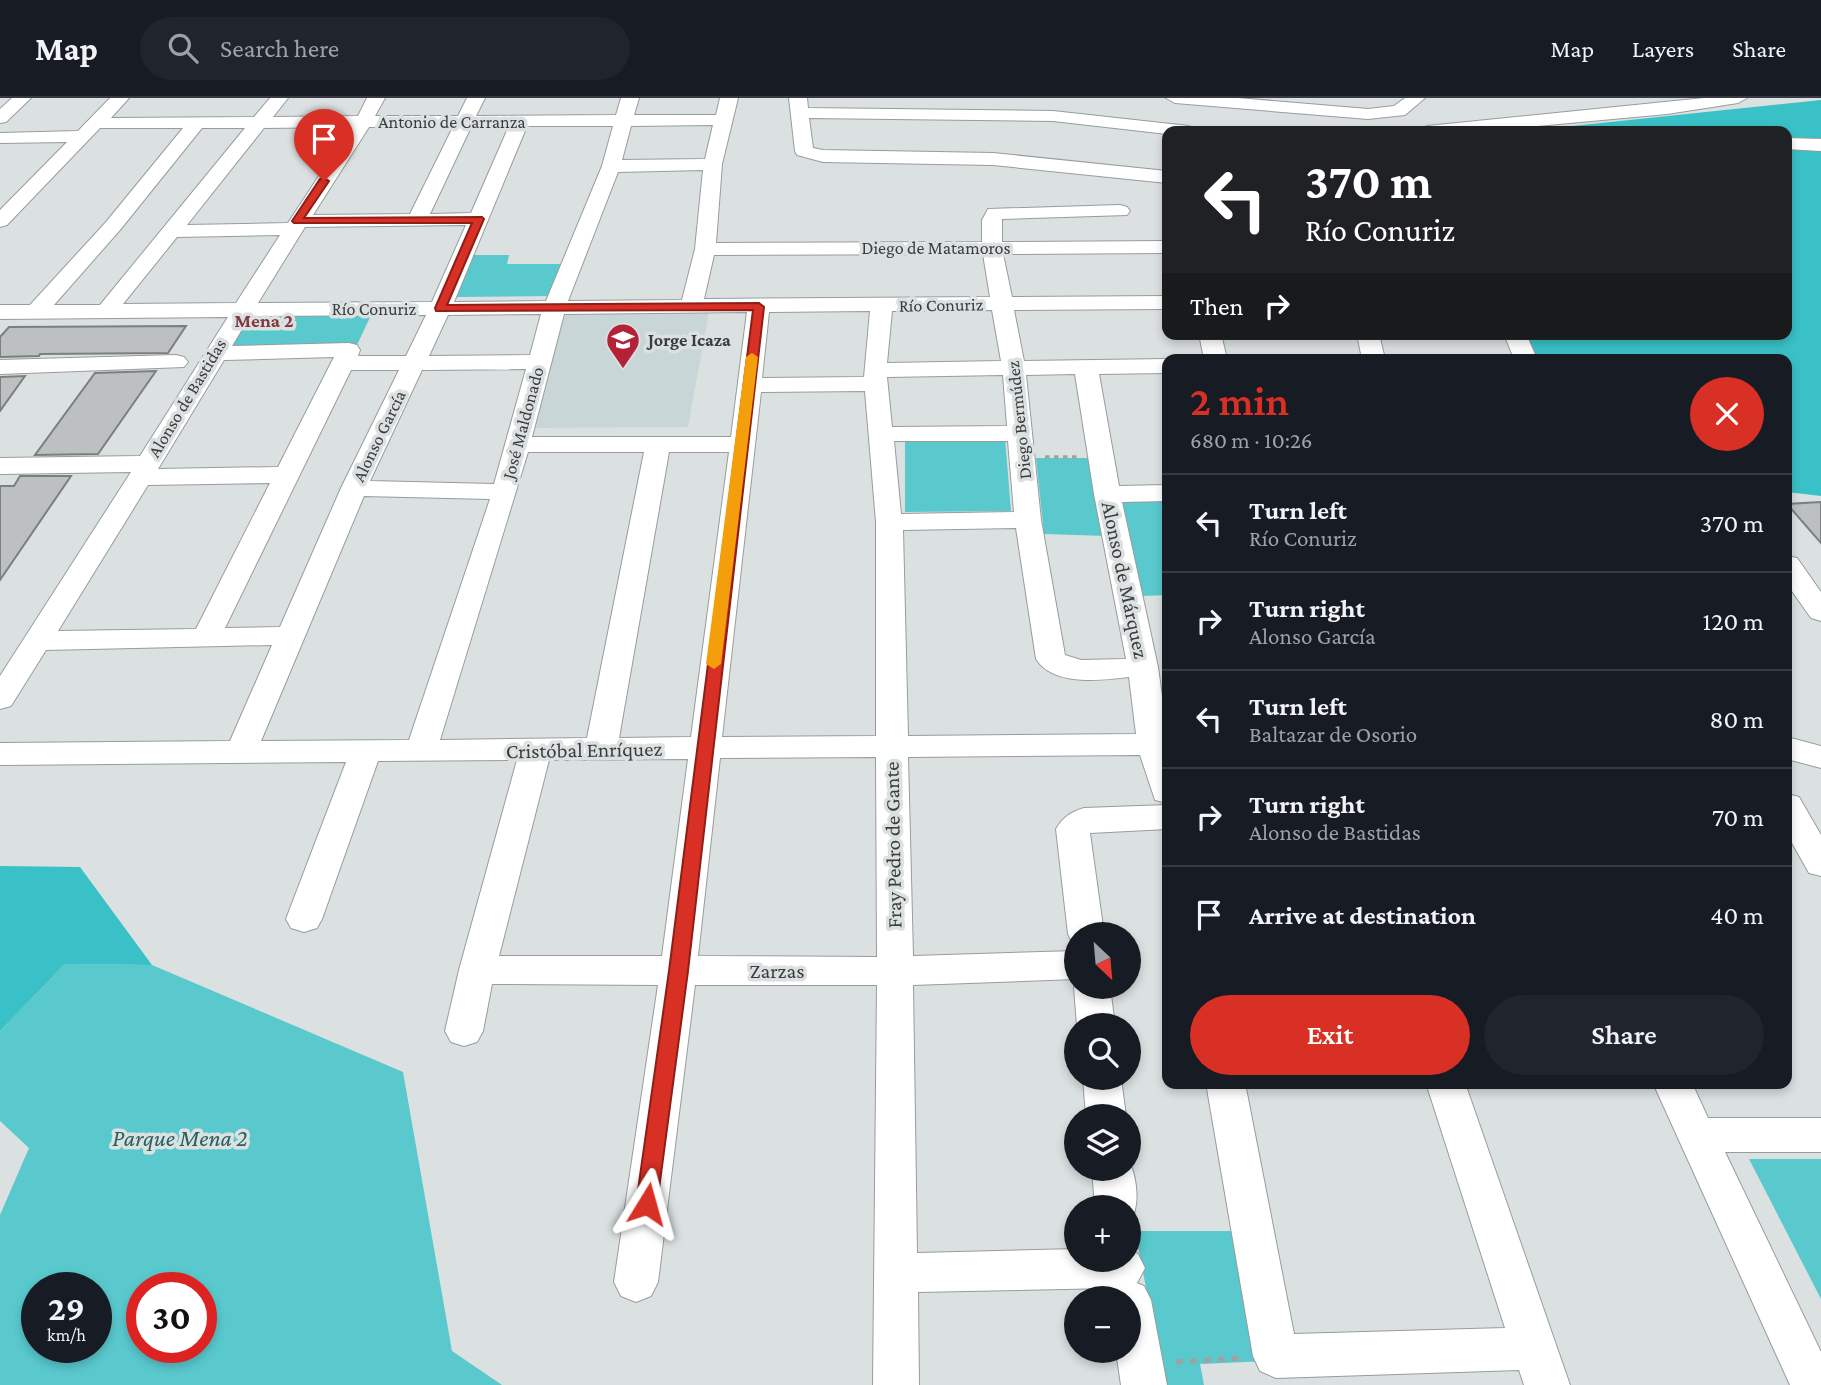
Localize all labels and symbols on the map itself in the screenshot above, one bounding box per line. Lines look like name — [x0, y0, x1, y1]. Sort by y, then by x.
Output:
pin — [294, 109, 354, 181]
street label: Antonio de Carranza — [378, 112, 526, 132]
street label: Diego de Matamoros — [861, 238, 1011, 258]
street label: Río Conuriz — [899, 294, 984, 316]
street label: Río Conuriz — [332, 299, 417, 319]
district label: Mena 2 — [235, 310, 294, 331]
school or university icon: Jorge Icaza — [604, 321, 642, 370]
place label: Jorge Icaza — [646, 330, 731, 350]
street label: Alonso de Bastidas — [144, 335, 230, 461]
street label: Diego Bermúdez — [1003, 360, 1035, 480]
street label: José Maldonado — [498, 365, 548, 483]
street label: Alonso García — [348, 387, 410, 485]
street label: Alonso de Márquez — [1097, 499, 1153, 661]
street label: Cristóbal Enríquez — [506, 737, 663, 763]
street label: Fray Pedro de Gante — [880, 761, 906, 929]
north arrow — [1064, 922, 1141, 999]
street label: Zarzas — [750, 959, 804, 983]
park label: Parque Mena 2 — [112, 1124, 248, 1151]
position arrow — [610, 1167, 684, 1241]
speed limit sign: 30 — [126, 1272, 217, 1363]

